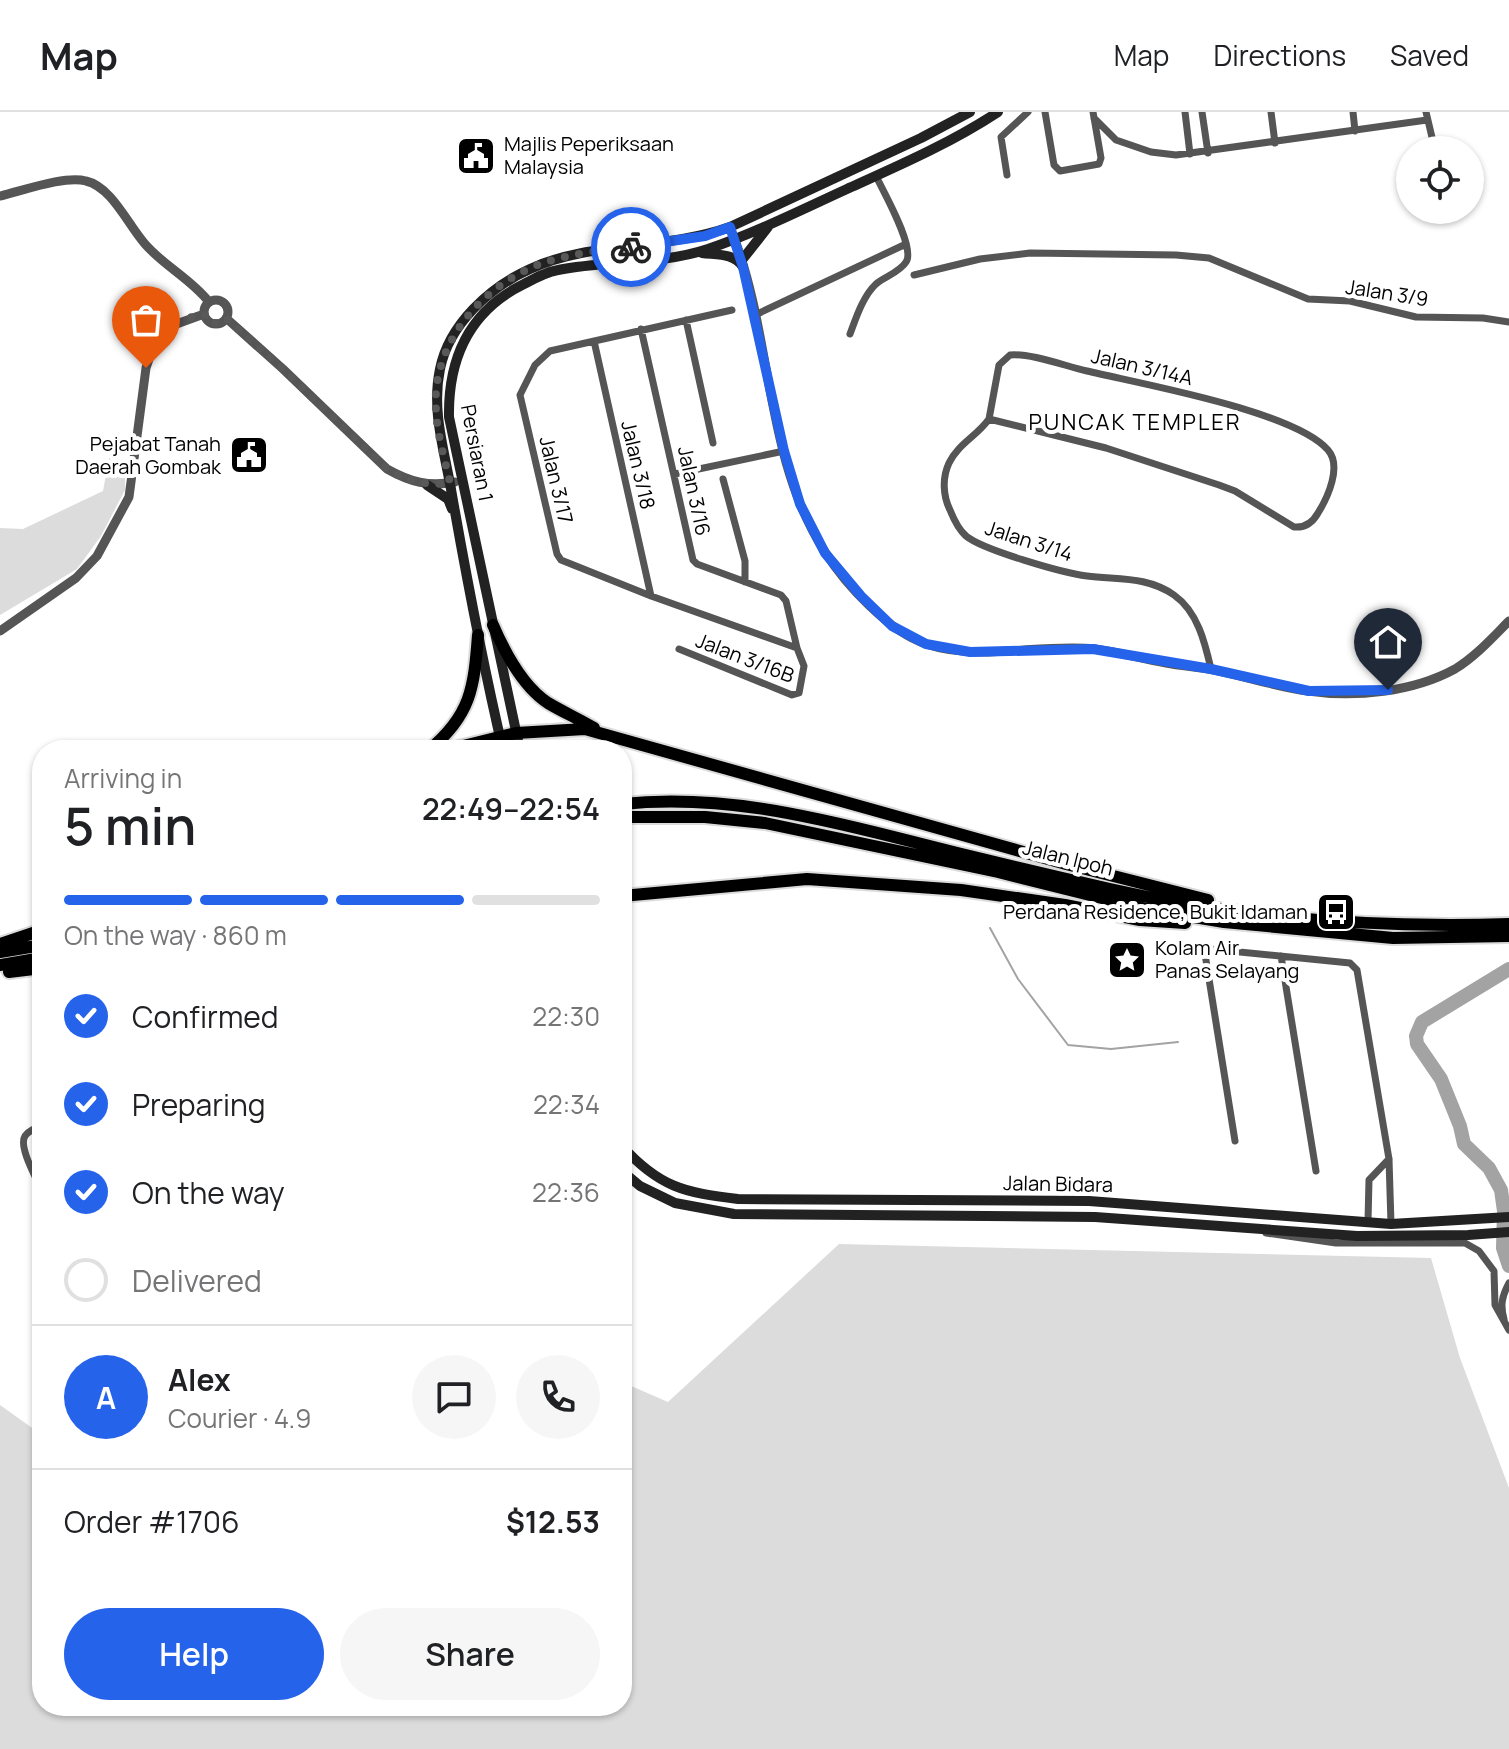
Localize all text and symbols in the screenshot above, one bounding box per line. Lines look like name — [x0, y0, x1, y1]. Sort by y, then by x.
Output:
text: Map — [40, 29, 118, 81]
text: Map — [1114, 36, 1169, 74]
text: Directions — [1213, 36, 1346, 74]
text: Saved — [1390, 36, 1469, 74]
place label: Majlis Peperiksaan Malaysia — [504, 130, 674, 180]
public building icon: Majlis Peperiksaan Malaysia — [455, 135, 497, 177]
map controls — [1396, 136, 1484, 224]
button: locate — [1396, 136, 1484, 224]
courier — [591, 207, 671, 287]
icon: bike — [609, 225, 653, 269]
street label: Jalan 3/9 — [1344, 273, 1430, 312]
pin — [112, 286, 180, 368]
icon: bag — [124, 298, 168, 342]
street label: Jalan 3/14A — [1089, 342, 1196, 391]
street label: Persiaran 1 — [455, 402, 500, 504]
district label: PUNCAK TEMPLER — [1028, 407, 1242, 437]
street label: Jalan 3/18 — [615, 418, 662, 512]
place label: Pejabat Tanah Daerah Gombak — [75, 430, 222, 480]
public building icon: Pejabat Tanah Daerah Gombak — [228, 434, 270, 476]
street label: Jalan 3/17 — [533, 434, 580, 526]
street label: Jalan 3/16 — [672, 444, 717, 538]
street label: Jalan 3/14 — [982, 514, 1076, 567]
pin — [1354, 608, 1422, 690]
icon: home — [1366, 620, 1410, 664]
street label: Jalan 3/16B — [692, 626, 798, 689]
text: Arriving in — [64, 760, 182, 796]
text: 22:49–22:54 — [422, 788, 600, 829]
text: 5 min — [64, 790, 196, 861]
street label: Jalan Ipoh — [1020, 833, 1116, 882]
bus stop icon: Perdana Residence, Bukit Idaman — [1315, 891, 1357, 933]
place label: Perdana Residence, Bukit Idaman — [1003, 898, 1308, 925]
text: On the way · 860 m — [64, 917, 287, 953]
place label: Kolam Air Panas Selayang — [1155, 934, 1299, 984]
place icon: Kolam Air Panas Selayang — [1106, 939, 1148, 981]
icon: check — [64, 994, 108, 1038]
text: Confirmed — [132, 996, 279, 1037]
text: 22:30 — [532, 998, 600, 1034]
icon: check — [64, 1082, 108, 1126]
text: Preparing — [132, 1084, 266, 1125]
text: 22:34 — [533, 1086, 600, 1122]
street label: Jalan Bidara — [1003, 1169, 1113, 1198]
icon: check — [64, 1170, 108, 1214]
text: On the way — [132, 1172, 285, 1213]
text: 22:36 — [532, 1174, 600, 1210]
text: Delivered — [132, 1260, 262, 1301]
button: chat — [412, 1355, 496, 1439]
button: phone — [516, 1355, 600, 1439]
text: Alex — [168, 1359, 231, 1400]
text: A — [96, 1377, 116, 1418]
text: Courier · 4.9 — [168, 1400, 311, 1436]
text: Order #1706 — [64, 1501, 240, 1542]
text: $12.53 — [506, 1501, 600, 1542]
button: Help — [64, 1608, 324, 1700]
button: Share — [340, 1608, 600, 1700]

